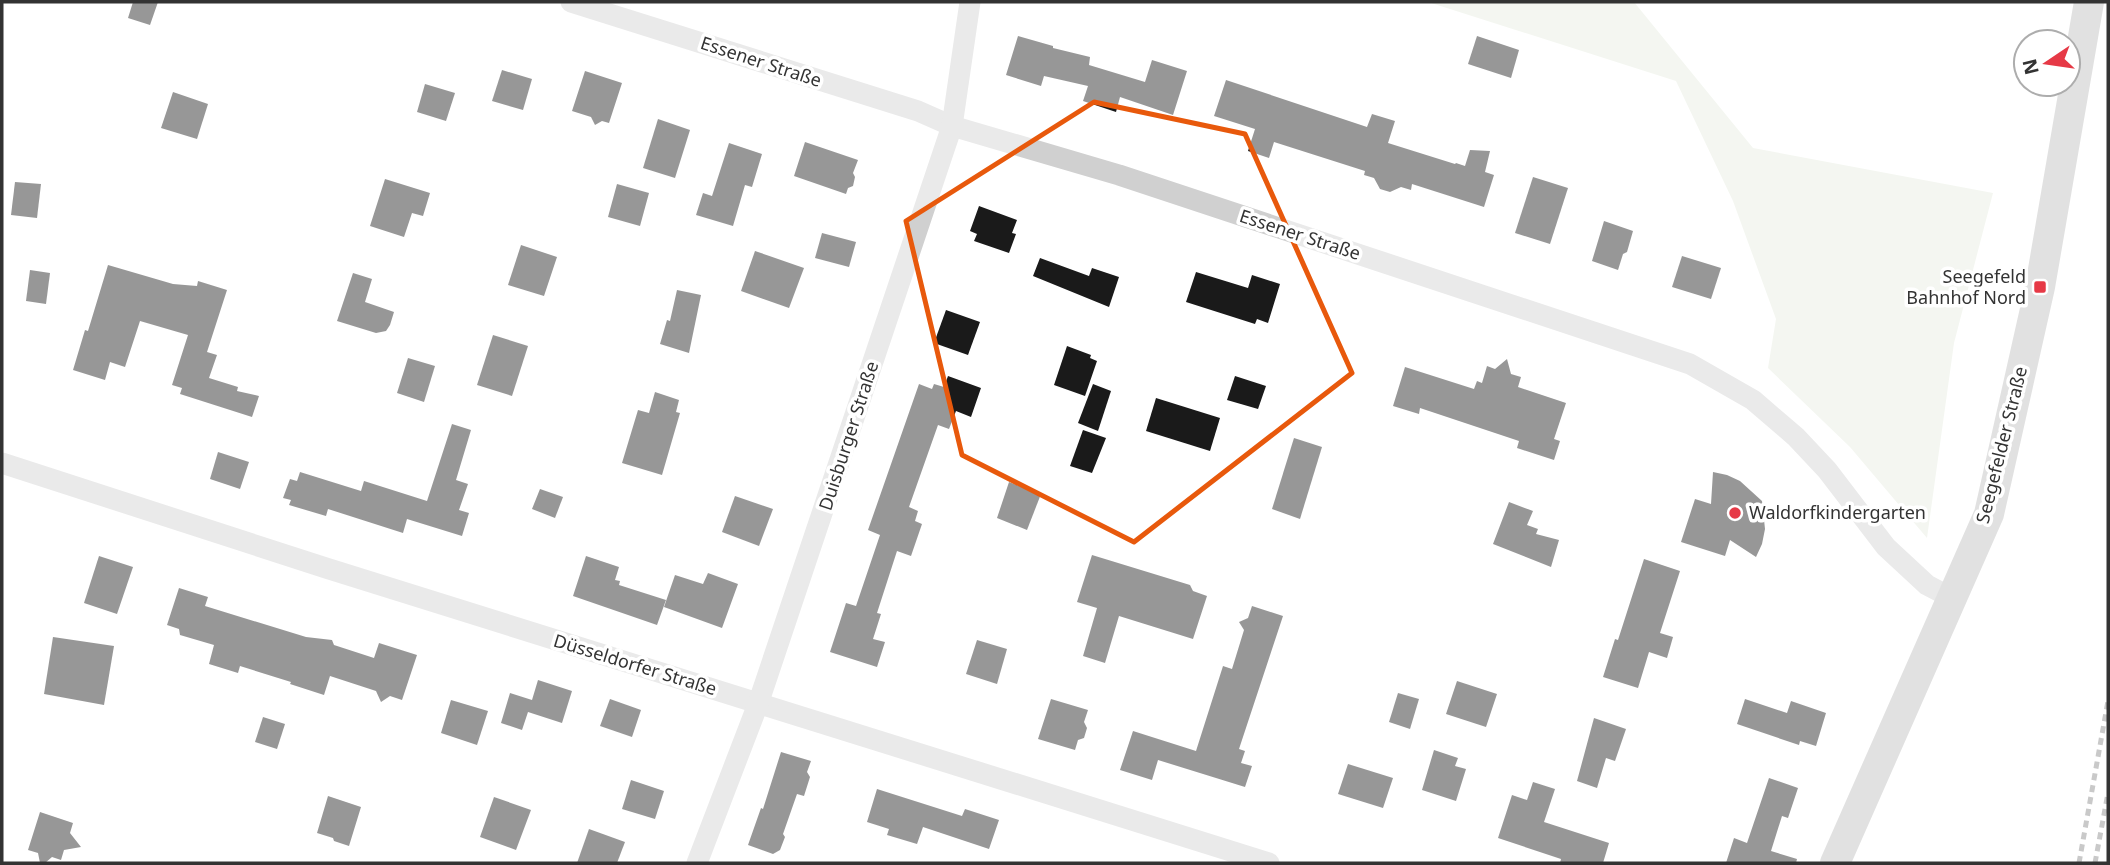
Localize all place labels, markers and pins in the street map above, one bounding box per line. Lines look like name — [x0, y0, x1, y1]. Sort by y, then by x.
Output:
place label: Seegefeld Bahnhof Nord — [1906, 264, 2026, 309]
marker: Seegefeld Bahnhof Nord — [2032, 279, 2048, 295]
place label: Waldorfkindergarten — [1749, 500, 1926, 524]
marker: Waldorfkindergarten — [1727, 505, 1743, 521]

